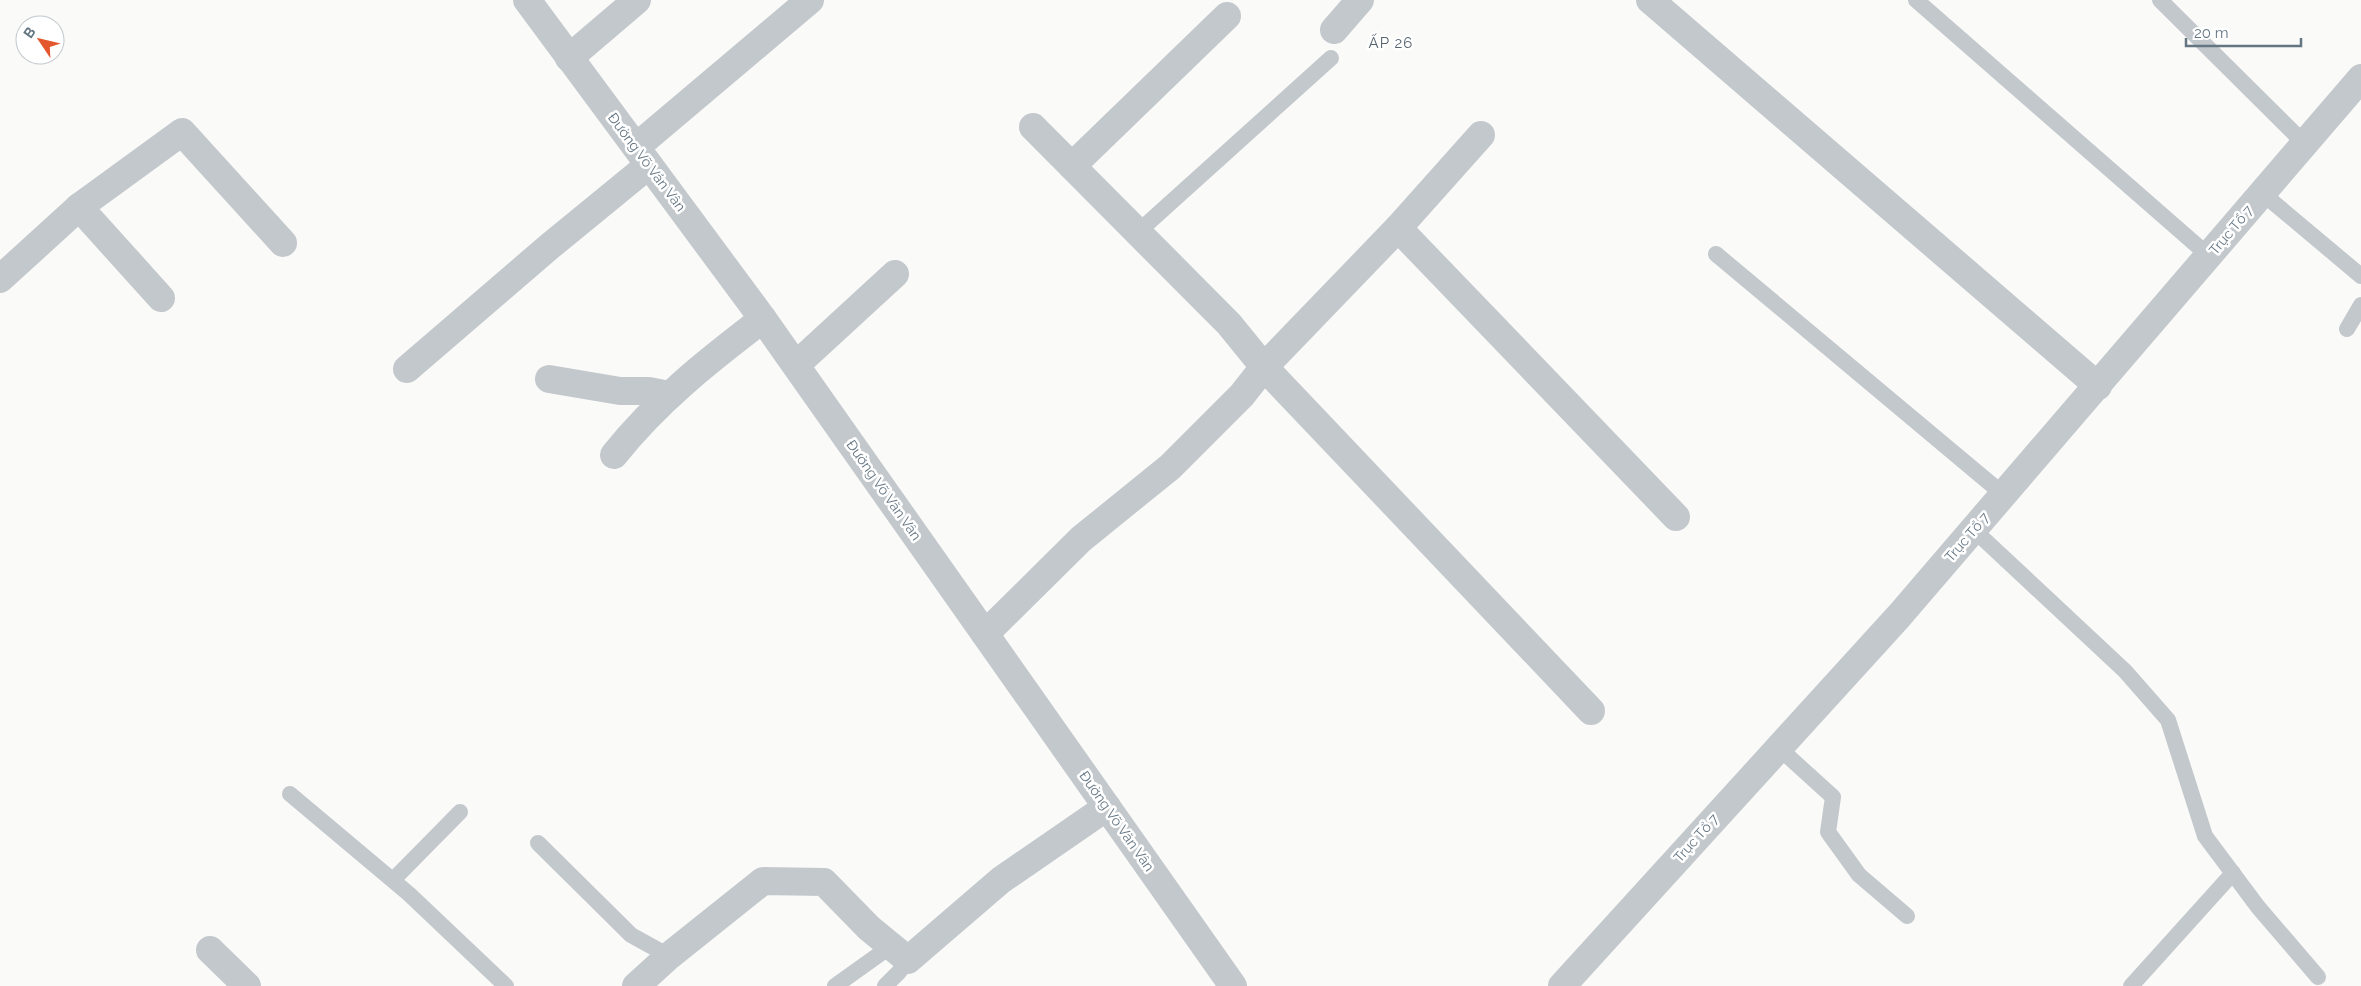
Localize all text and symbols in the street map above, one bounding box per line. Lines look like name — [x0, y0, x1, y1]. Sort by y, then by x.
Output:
north arrow — [15, 15, 65, 65]
scale bar — [2186, 15, 2301, 47]
text: B — [20, 24, 39, 41]
text: 20 m — [2194, 24, 2229, 42]
district label: ẤP 26 — [1369, 33, 1413, 52]
street label: Đường Võ Văn Vân — [605, 110, 689, 214]
street label: Trục Tổ 7 — [2206, 202, 2257, 258]
street label: Đường Võ Văn Vân — [843, 437, 925, 543]
street label: Trục Tổ 7 — [1942, 509, 1993, 565]
street label: Đường Võ Văn Vân — [1076, 768, 1158, 874]
street label: Trục Tổ 7 — [1670, 810, 1722, 865]

